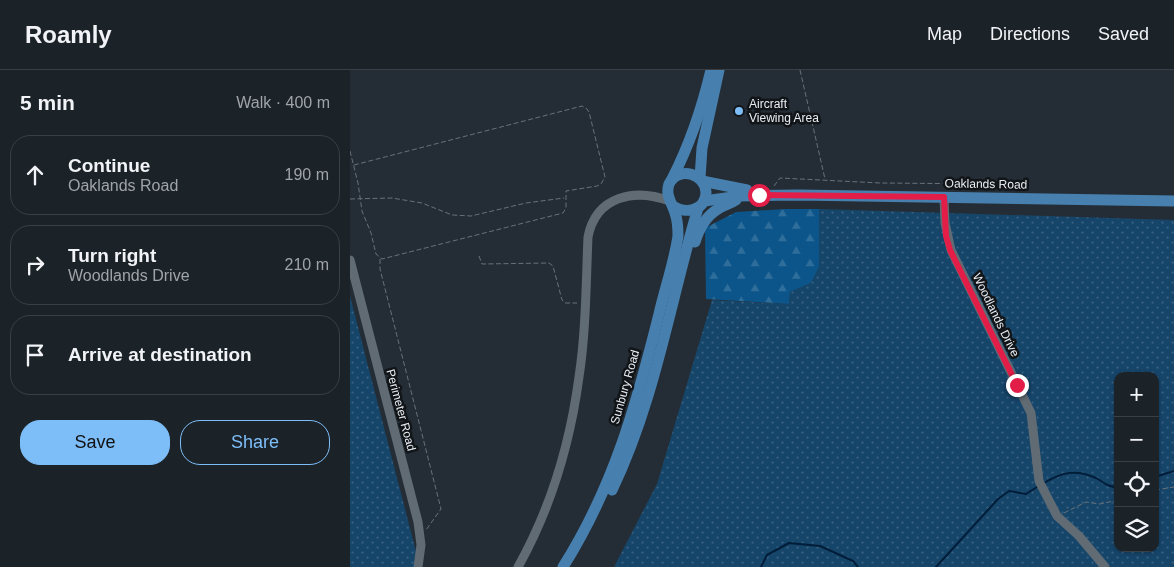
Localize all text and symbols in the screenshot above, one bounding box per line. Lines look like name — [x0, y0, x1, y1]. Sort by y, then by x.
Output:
text: Roamly — [25, 21, 112, 48]
text: Map — [927, 24, 962, 44]
text: Directions — [990, 24, 1070, 44]
text: Saved — [1098, 24, 1149, 44]
text: 5 min — [20, 91, 75, 114]
text: Walk · 400 m — [236, 94, 330, 111]
place label: Aircraft Viewing Area — [749, 97, 819, 125]
marker: Aircraft Viewing Area — [733, 105, 745, 117]
text: Continue — [68, 155, 150, 176]
icon: ahead — [21, 161, 49, 189]
text: 190 m — [285, 166, 329, 183]
street label: Oaklands Road — [945, 176, 1027, 192]
text: Oaklands Road — [68, 177, 178, 194]
route start — [748, 184, 771, 207]
text: Turn right — [68, 245, 156, 266]
icon: right — [21, 251, 49, 279]
text: 210 m — [285, 256, 329, 273]
text: Woodlands Drive — [68, 267, 190, 284]
street label: Woodlands Drive — [970, 271, 1022, 359]
icon: arrive — [21, 341, 49, 369]
text: Arrive at destination — [68, 344, 252, 365]
street label: Sunbury Road — [608, 348, 642, 426]
street label: Perimeter Road — [383, 368, 419, 452]
map controls — [1114, 372, 1159, 552]
button: + — [1114, 372, 1159, 417]
route end — [1006, 374, 1029, 397]
button: − — [1114, 417, 1159, 462]
button: Save — [20, 420, 170, 465]
button: Share — [180, 420, 330, 465]
button: locate — [1114, 462, 1159, 507]
button: layers — [1114, 507, 1159, 552]

